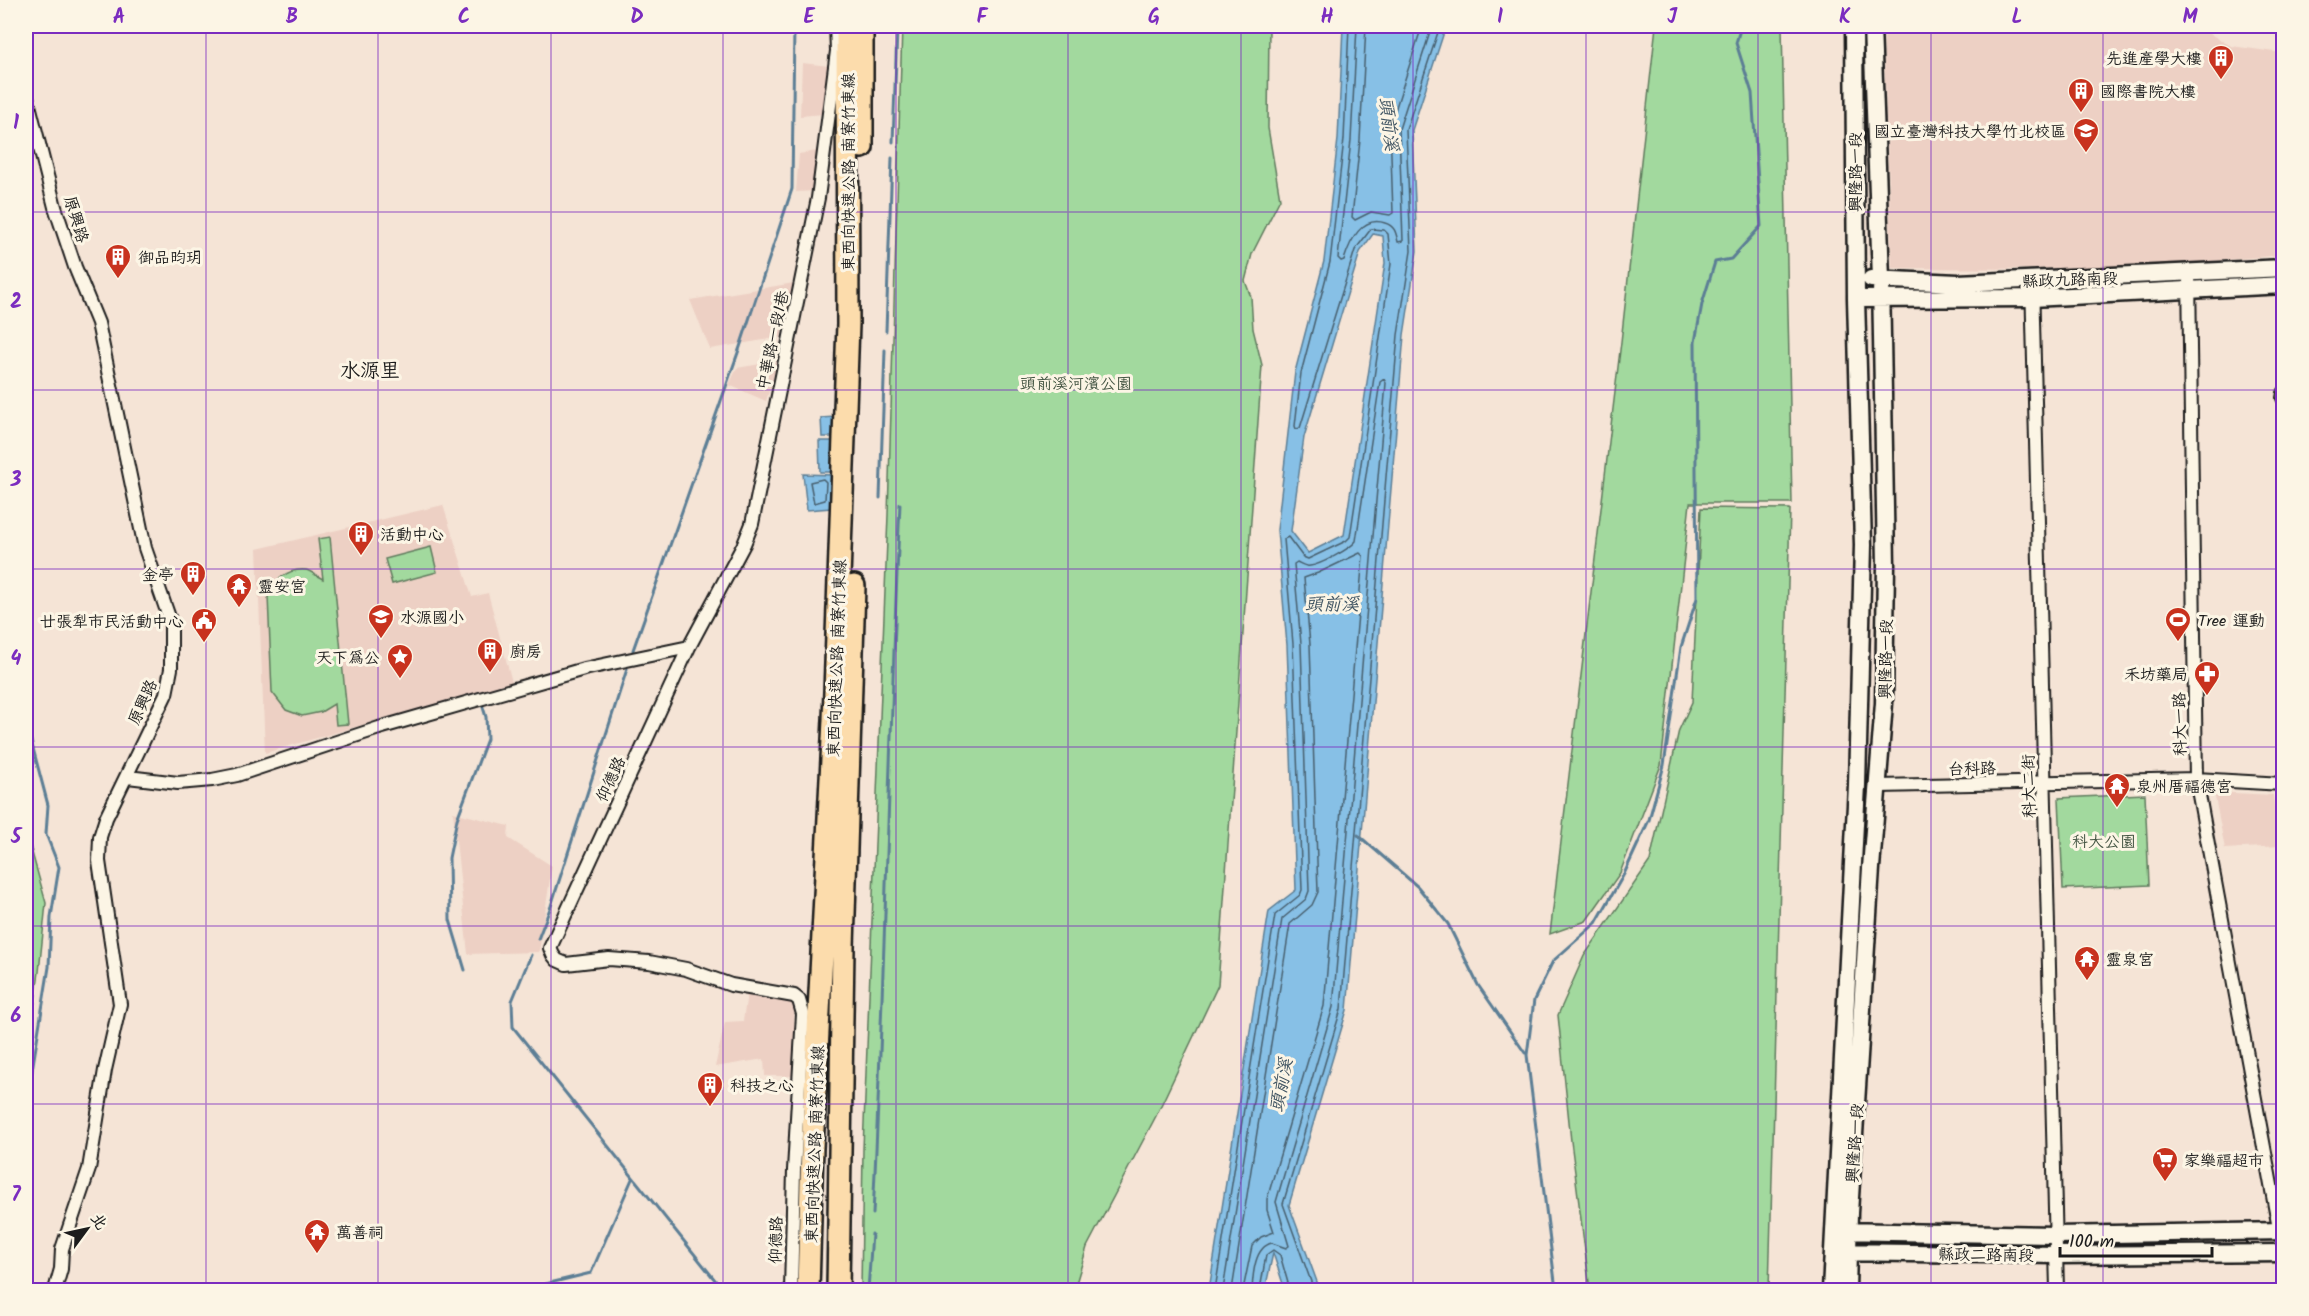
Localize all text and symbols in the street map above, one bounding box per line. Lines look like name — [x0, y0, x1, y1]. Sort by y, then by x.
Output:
text: A — [113, 2, 125, 34]
text: B — [286, 2, 298, 34]
text: C — [458, 2, 470, 34]
text: D — [630, 2, 644, 34]
text: E — [803, 2, 815, 34]
text: F — [977, 2, 989, 34]
text: G — [1148, 2, 1160, 34]
text: H — [1320, 2, 1334, 34]
text: I — [1497, 2, 1503, 34]
text: J — [1667, 2, 1678, 34]
text: K — [1839, 2, 1851, 34]
text: L — [2012, 2, 2022, 34]
text: M — [2182, 2, 2198, 34]
building icon: 先進產學大樓 — [2206, 43, 2236, 81]
place label: 先進產學大樓 — [2106, 47, 2202, 72]
street label: 東西向快速公路 南寮竹東線 — [837, 73, 862, 271]
building icon: 國際書院大樓 — [2066, 76, 2096, 114]
place label: 國際書院大樓 — [2100, 80, 2196, 105]
water label: 頭前溪 — [1370, 96, 1405, 154]
text: 1 — [13, 108, 19, 140]
school or university icon: 國立臺灣科技大學竹北校區 — [2071, 116, 2101, 154]
place label: 國立臺灣科技大學竹北校區 — [1874, 120, 2066, 145]
street label: 興隆路一段 — [1844, 132, 1869, 212]
street label: 原興路 — [57, 193, 95, 246]
building icon: 御品昀玥 — [103, 242, 133, 280]
place label: 御品昀玥 — [138, 246, 202, 271]
street label: 縣政九路南段 — [2022, 266, 2118, 295]
text: 2 — [10, 287, 22, 319]
street label: 中華路一段1巷 — [751, 288, 796, 392]
district label: 水源里 — [340, 356, 400, 388]
park label: 頭前溪河濱公園 — [1020, 372, 1132, 397]
text: 3 — [10, 465, 22, 497]
building icon: 活動中心 — [346, 519, 376, 557]
place label: 活動中心 — [380, 523, 444, 548]
street label: 東西向快速公路 南寮竹東線 — [822, 558, 853, 758]
building icon: 金亭 — [178, 559, 208, 597]
place label: 金亭 — [142, 563, 174, 588]
temple icon: 靈安宮 — [224, 571, 254, 609]
place label: 靈安宮 — [258, 575, 306, 600]
water label: 頭前溪 — [1305, 591, 1360, 620]
school or university icon: 水源國小 — [366, 602, 396, 640]
sports icon: Tree 運動 — [2163, 605, 2193, 643]
public building icon: 廿張犁市民活動中心 — [189, 606, 219, 644]
place label: 水源國小 — [400, 606, 464, 631]
place label: Tree 運動 — [2198, 609, 2265, 634]
place label: 廿張犁市民活動中心 — [40, 610, 184, 635]
street label: 興隆路一段 — [1873, 619, 1900, 699]
building icon: 廚房 — [475, 636, 505, 674]
place label: 廚房 — [510, 640, 542, 665]
place icon: 天下為公 — [385, 642, 415, 680]
text: 4 — [11, 644, 22, 676]
place label: 天下為公 — [316, 646, 380, 671]
pharmacy icon: 禾坊藥局 — [2192, 659, 2222, 697]
place label: 禾坊藥局 — [2124, 663, 2188, 688]
street label: 原興路 — [122, 676, 165, 730]
street label: 科大一路 — [2167, 692, 2194, 756]
street label: 仰德路 — [590, 753, 633, 807]
street label: 科大二街 — [2016, 754, 2043, 818]
street label: 台科路 — [1948, 757, 1996, 782]
temple icon: 泉州厝福德宮 — [2102, 771, 2132, 809]
place label: 泉州厝福德宮 — [2136, 775, 2232, 800]
text: 5 — [10, 822, 23, 854]
park label: 科大公園 — [2072, 830, 2136, 855]
temple icon: 靈泉宮 — [2072, 944, 2102, 982]
place label: 靈泉宮 — [2106, 948, 2154, 973]
text: 6 — [11, 1001, 22, 1033]
street label: 東西向快速公路 南寮竹東線 — [800, 1044, 831, 1244]
water label: 頭前溪 — [1263, 1055, 1302, 1115]
building icon: 科技之心 — [695, 1070, 725, 1108]
place label: 科技之心 — [730, 1074, 794, 1099]
street label: 興隆路一段 — [1840, 1102, 1871, 1184]
supermarket icon: 家樂福超市 — [2150, 1145, 2180, 1183]
place label: 家樂福超市 — [2184, 1149, 2264, 1174]
text: 7 — [11, 1180, 21, 1212]
north arrow — [57, 1199, 117, 1259]
text: 北 — [83, 1208, 113, 1235]
street label: 仰德路 — [763, 1216, 790, 1264]
temple icon: 萬善祠 — [302, 1217, 332, 1255]
scale bar — [2060, 1220, 2212, 1258]
place label: 萬善祠 — [336, 1221, 384, 1246]
text: 100 m — [2069, 1228, 2114, 1257]
street label: 縣政二路南段 — [1938, 1242, 2034, 1269]

